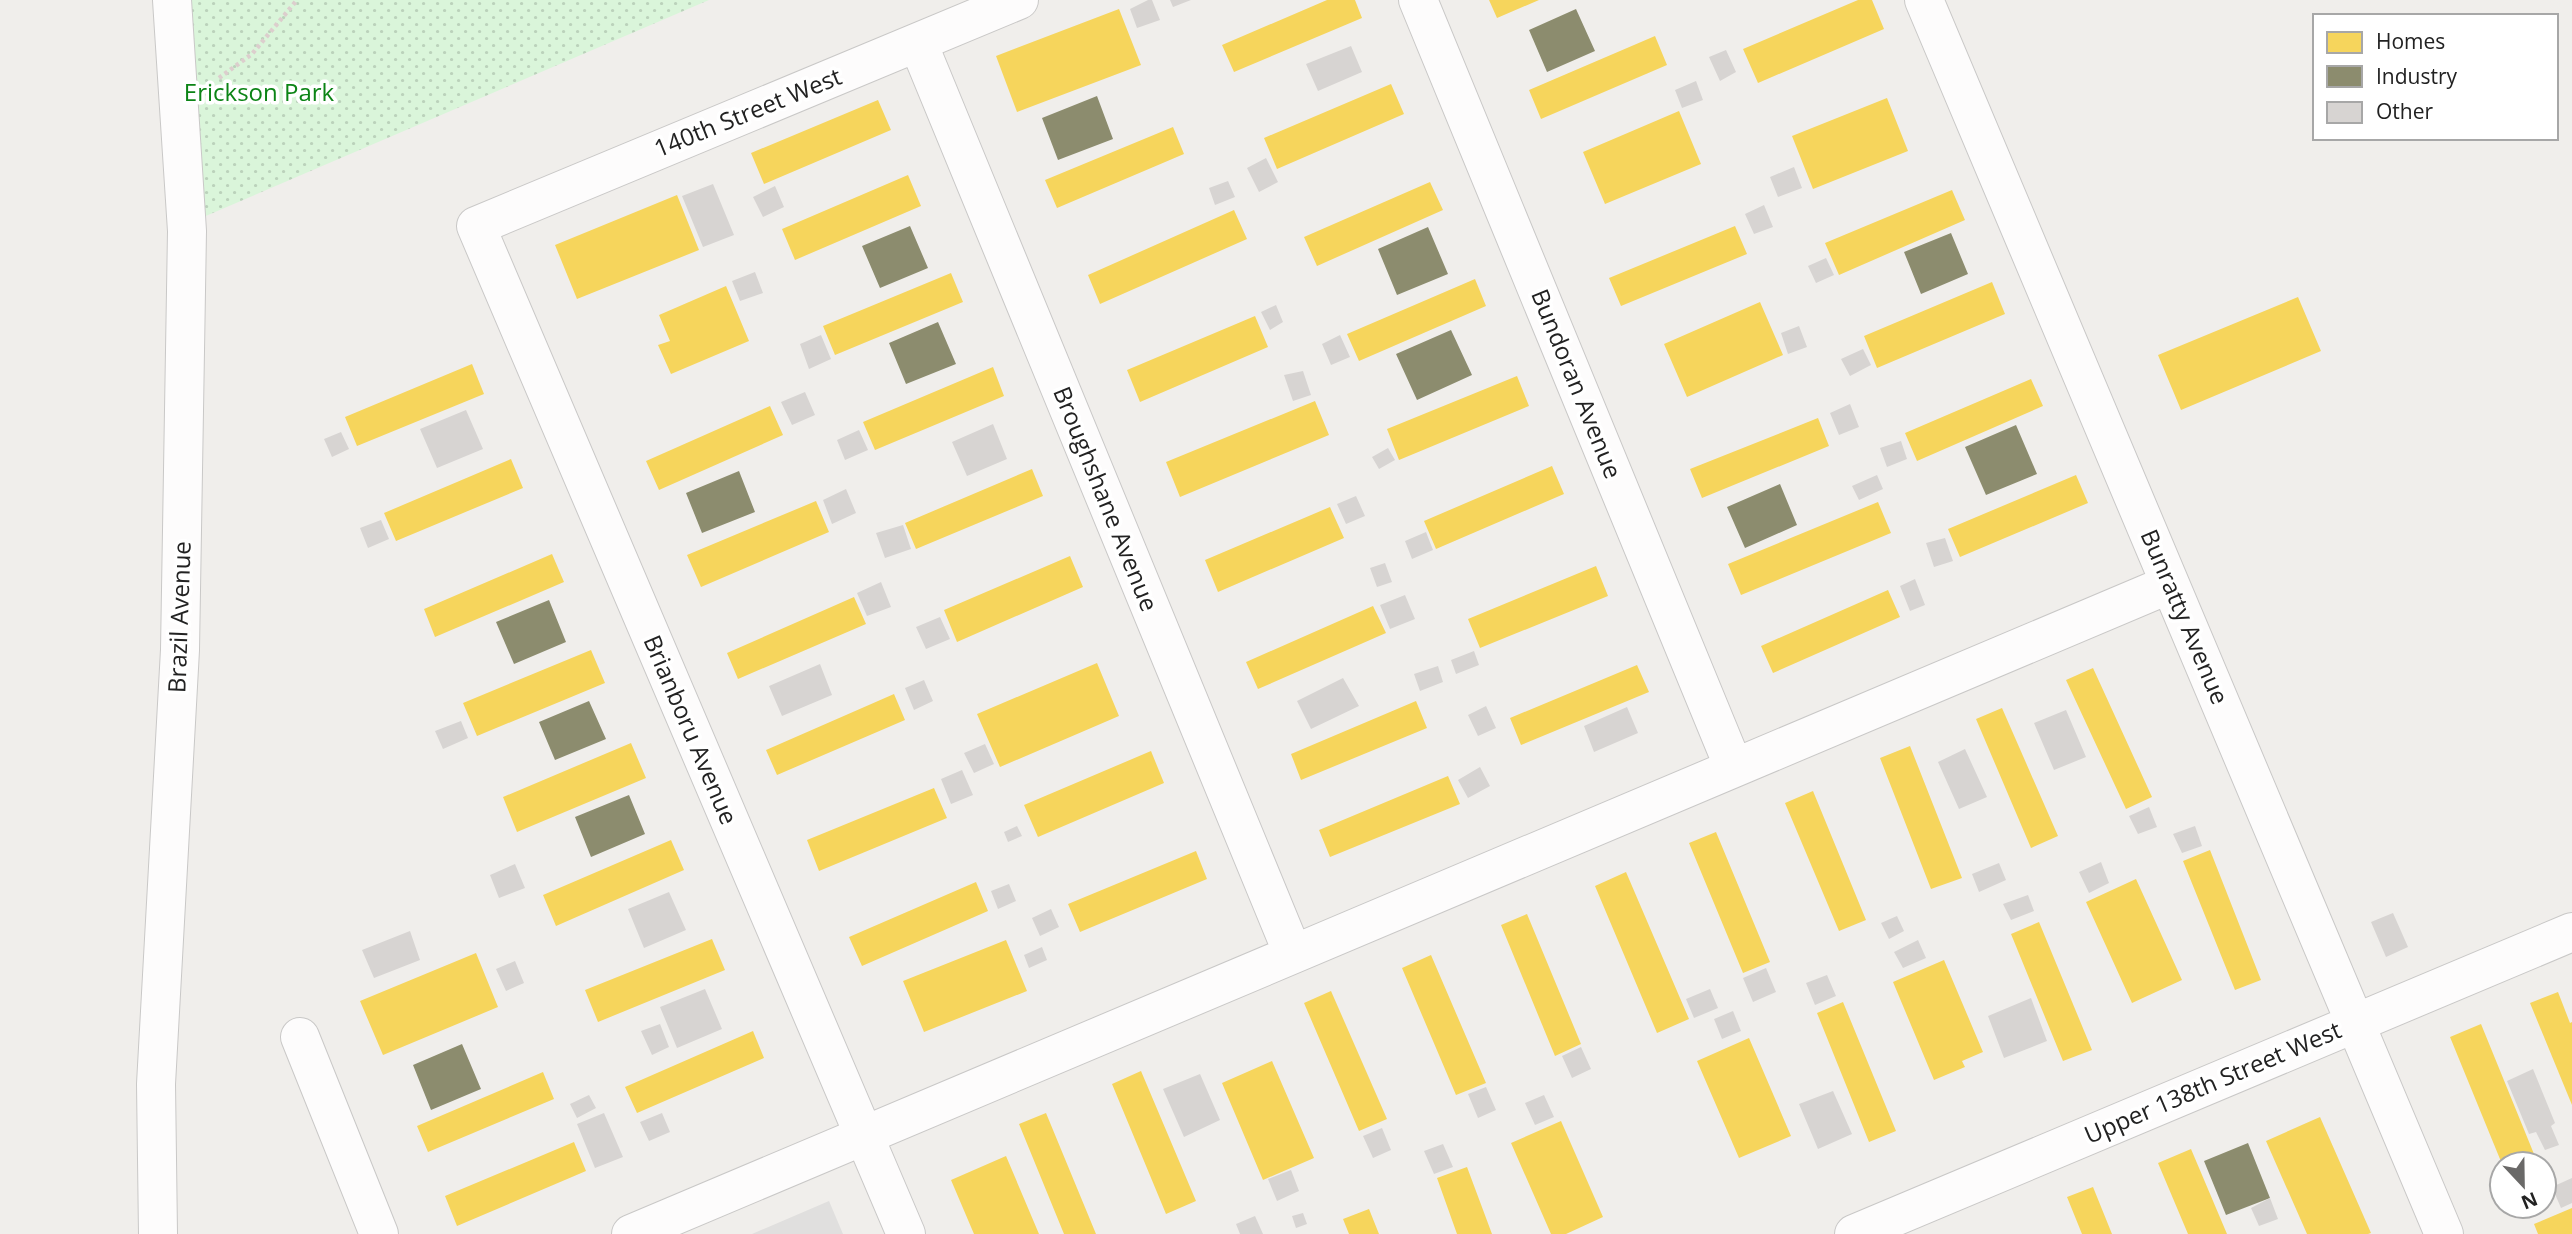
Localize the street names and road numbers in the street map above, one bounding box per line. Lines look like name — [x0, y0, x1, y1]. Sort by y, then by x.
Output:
street label: 140th Street West — [649, 59, 846, 164]
street label: Bundoran Avenue — [1524, 284, 1630, 483]
street label: Broughshane Avenue — [1046, 381, 1167, 616]
street label: Bunratty Avenue — [2134, 524, 2237, 709]
street label: Brazil Avenue — [159, 541, 198, 693]
street label: Brianboru Avenue — [637, 630, 746, 829]
street label: Upper 138th Street West — [2079, 1013, 2346, 1151]

